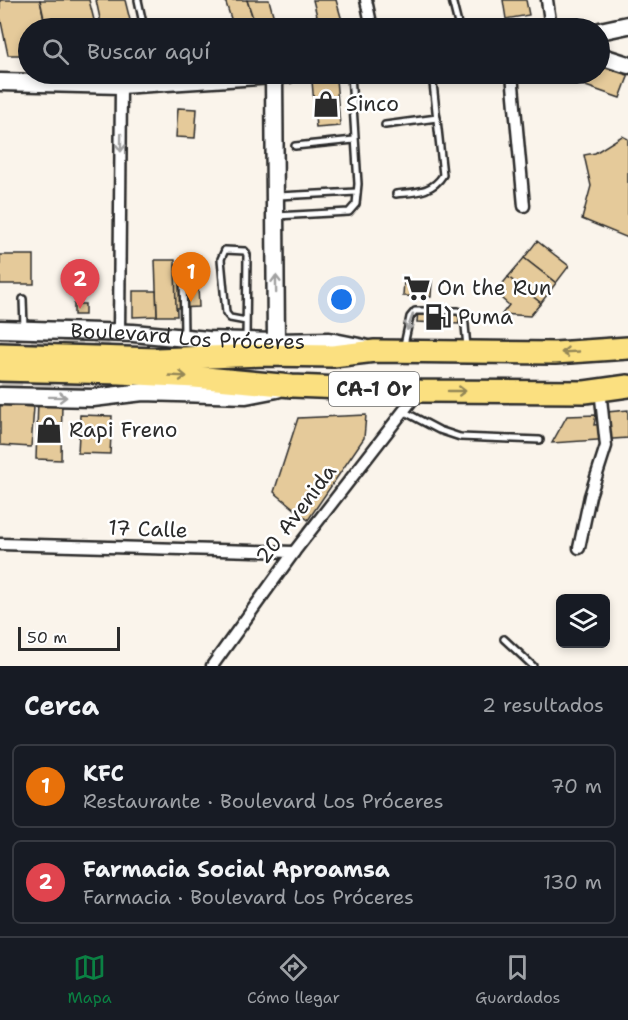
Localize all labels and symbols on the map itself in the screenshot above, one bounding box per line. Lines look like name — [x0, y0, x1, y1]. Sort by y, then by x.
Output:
shop icon: Sinco — [311, 89, 341, 119]
place label: Sinco — [346, 90, 399, 118]
one-way arrow — [115, 133, 127, 153]
pin: 1 — [172, 252, 210, 302]
pin: 2 — [60, 260, 100, 309]
supermarket icon: On the Run — [402, 273, 432, 303]
one-way arrow — [270, 274, 282, 294]
place label: On the Run — [437, 274, 552, 302]
your location — [327, 285, 356, 314]
fuel station icon: Puma — [423, 302, 453, 332]
place label: Puma — [458, 303, 513, 331]
one-way arrow — [404, 313, 415, 331]
street label: Boulevard Los Próceres — [70, 317, 305, 356]
one-way arrow — [560, 347, 580, 358]
one-way arrow — [168, 371, 188, 382]
road number: CA-1 Or — [329, 372, 419, 406]
one-way arrow — [446, 385, 466, 397]
one-way arrow — [48, 391, 68, 403]
shop icon: Rapi Freno — [34, 415, 64, 445]
place label: Rapi Freno — [69, 416, 178, 444]
street label: 20 Avenida — [249, 458, 343, 570]
street label: 17 Calle — [108, 514, 188, 544]
scale bar — [18, 624, 120, 652]

